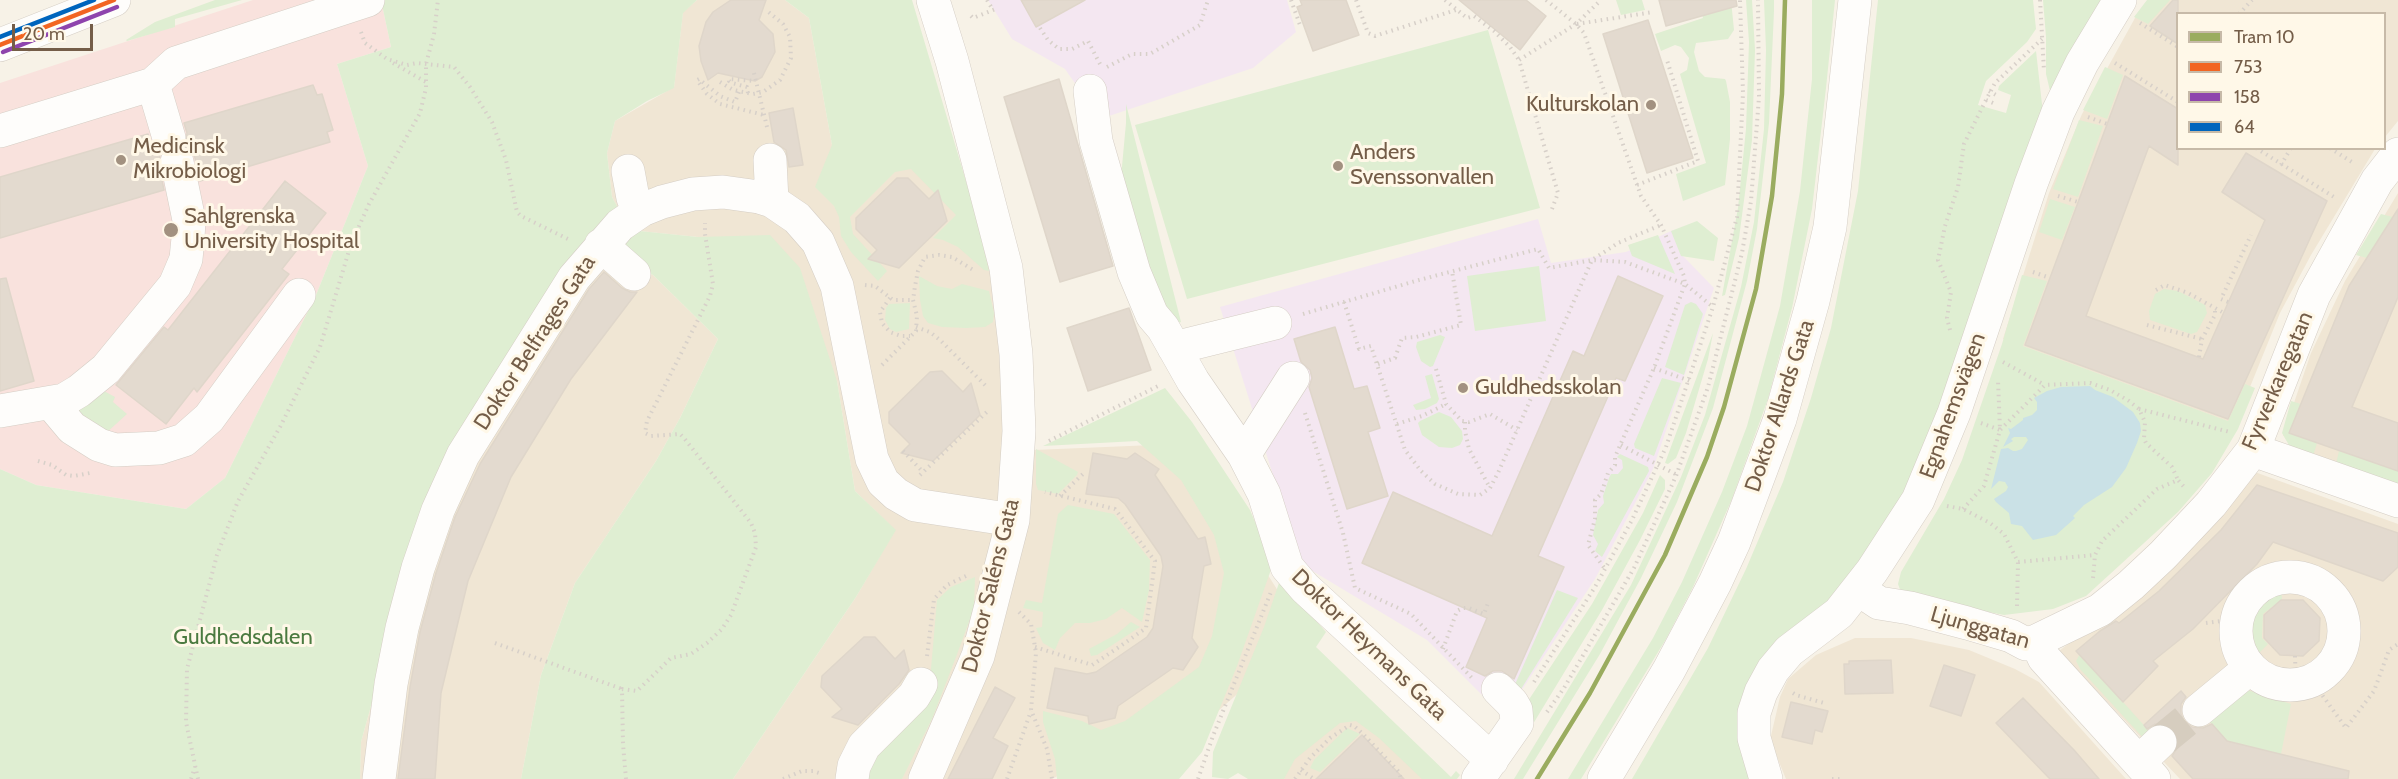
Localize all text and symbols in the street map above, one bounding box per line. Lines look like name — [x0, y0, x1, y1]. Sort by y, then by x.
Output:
scale bar — [15, 12, 96, 50]
legend — [2176, 12, 2386, 150]
text: 20 m — [23, 23, 65, 45]
text: Tram 10 — [2234, 26, 2294, 48]
text: 753 — [2234, 56, 2263, 78]
text: 158 — [2234, 86, 2261, 108]
place label: Kulturskolan — [1526, 92, 1639, 118]
marker: Kulturskolan — [1644, 98, 1658, 112]
text: 64 — [2234, 116, 2255, 138]
place label: Medicinsk Mikrobiologi — [133, 134, 246, 186]
place label: Anders Svenssonvallen — [1350, 140, 1494, 192]
marker: Medicinsk Mikrobiologi — [114, 153, 128, 167]
marker: Anders Svenssonvallen — [1331, 159, 1345, 173]
place label: Sahlgrenska University Hospital — [184, 204, 359, 255]
marker: Sahlgrenska University Hospital — [162, 221, 180, 239]
street label: Doktor Belfrages Gata — [469, 251, 601, 435]
street label: Fyrverkaregatan — [2237, 308, 2319, 454]
street label: Doktor Allards Gata — [1740, 317, 1820, 495]
street label: Egnahemsvägen — [1914, 330, 1992, 482]
place label: Guldhedsskolan — [1475, 375, 1622, 401]
marker: Guldhedsskolan — [1456, 381, 1470, 395]
street label: Doktor Saléns Gata — [957, 496, 1025, 676]
street label: Doktor Heymans Gata — [1286, 564, 1452, 726]
street label: Ljunggatan — [1927, 601, 2033, 655]
park label: Guldhedsdalen — [173, 625, 313, 651]

